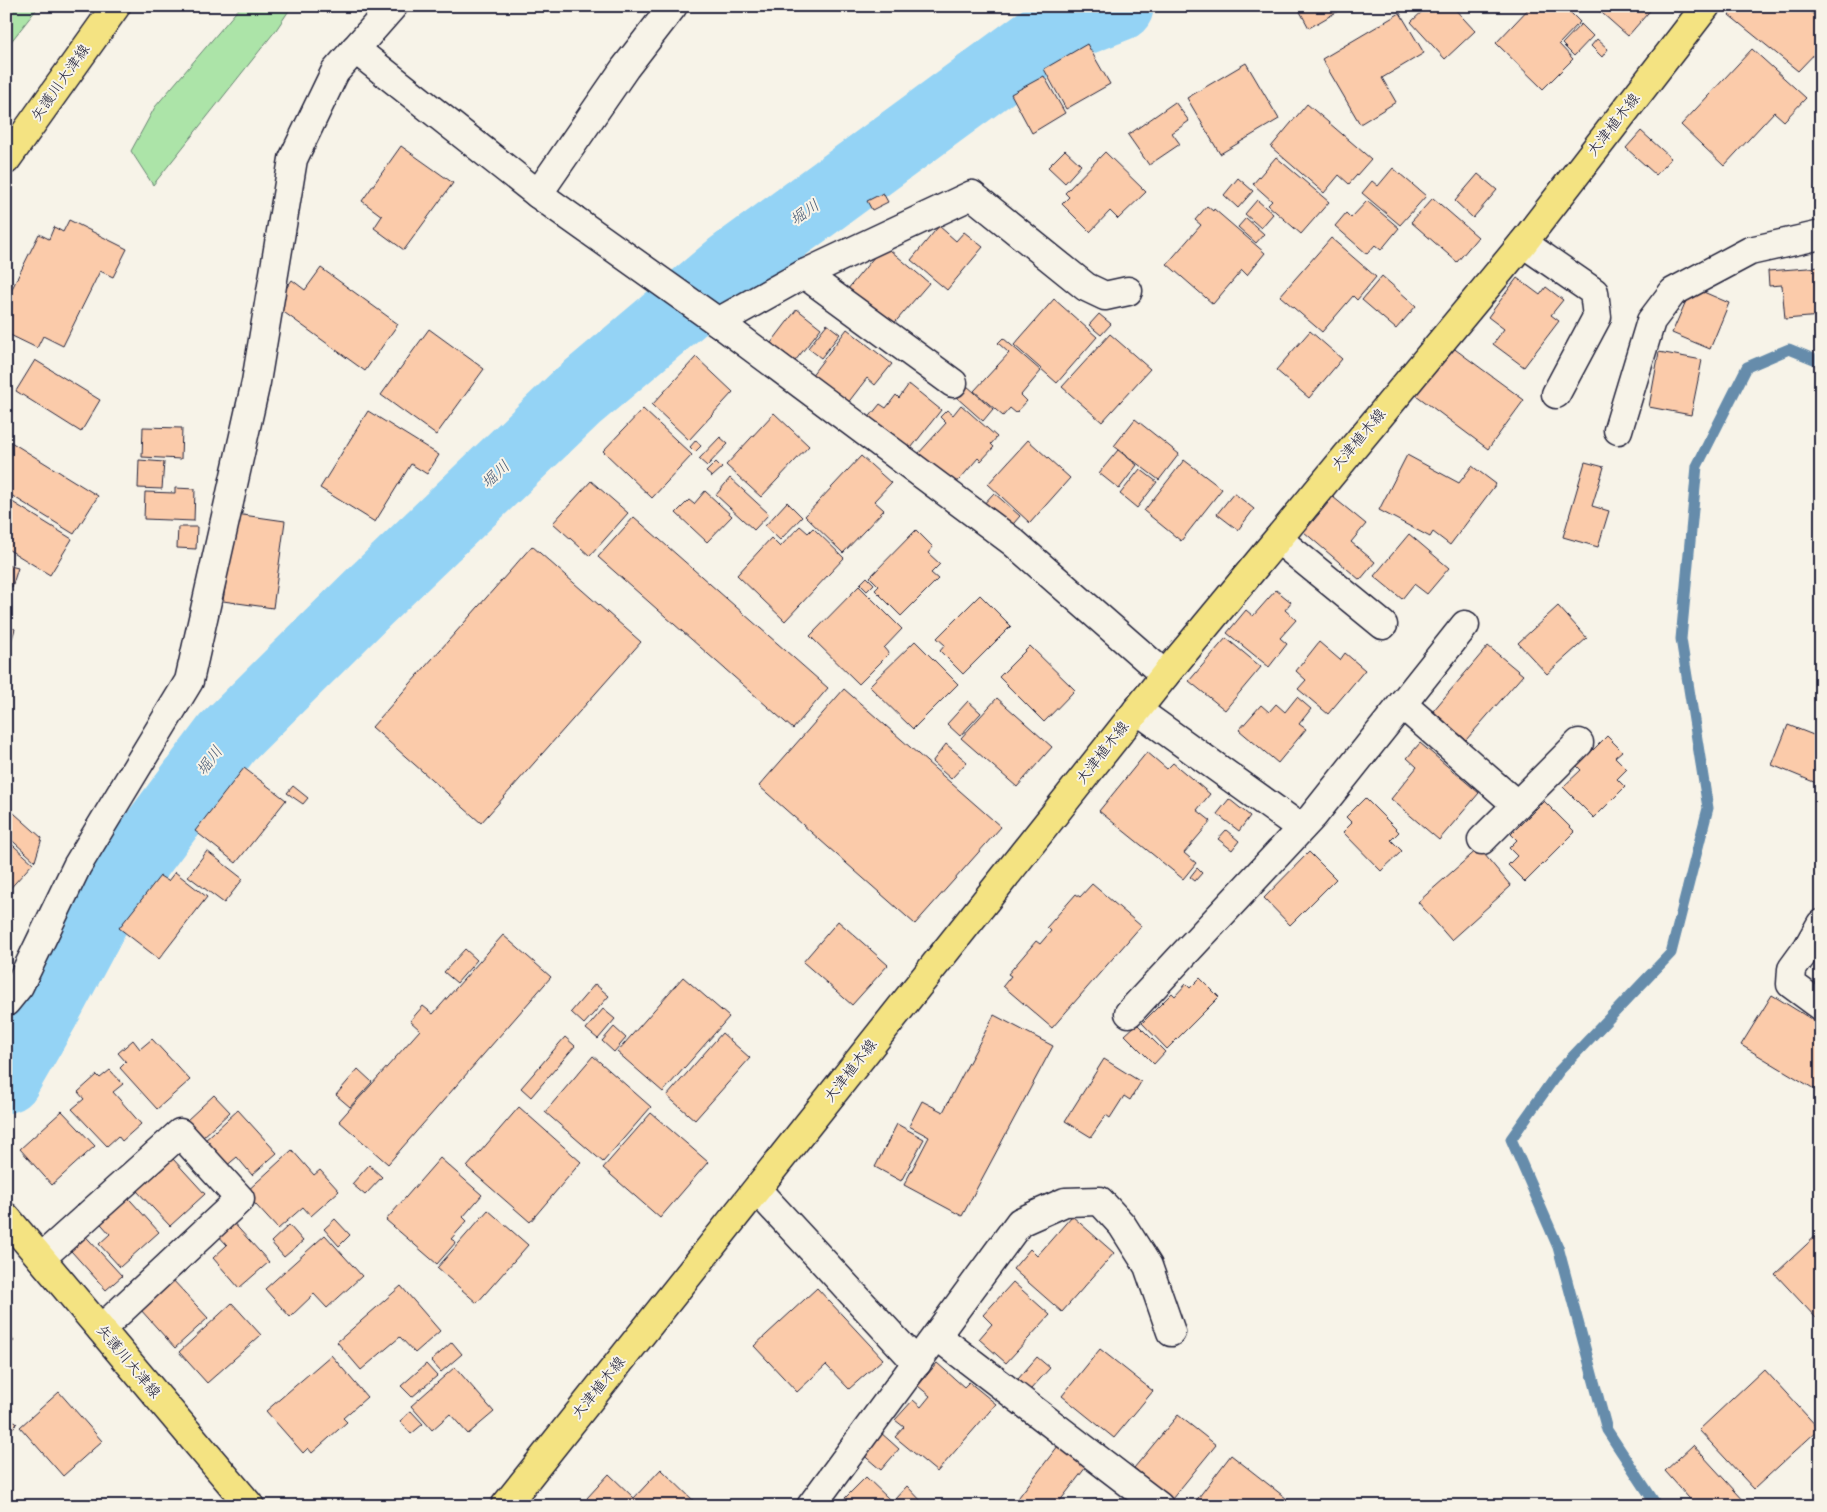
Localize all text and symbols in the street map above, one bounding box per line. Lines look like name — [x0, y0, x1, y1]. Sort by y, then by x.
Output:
street label: 矢護川大津線 — [27, 40, 95, 126]
street label: 大津植木線 — [1583, 89, 1645, 161]
water label: 堀川 — [786, 195, 824, 231]
street label: 大津植木線 — [1327, 405, 1391, 475]
water label: 堀川 — [477, 456, 515, 494]
street label: 大津植木線 — [1072, 717, 1134, 789]
water label: 堀川 — [192, 742, 228, 780]
street label: 大津植木線 — [820, 1035, 882, 1107]
street label: 矢護川大津線 — [91, 1321, 165, 1403]
street label: 大津植木線 — [568, 1353, 630, 1423]

